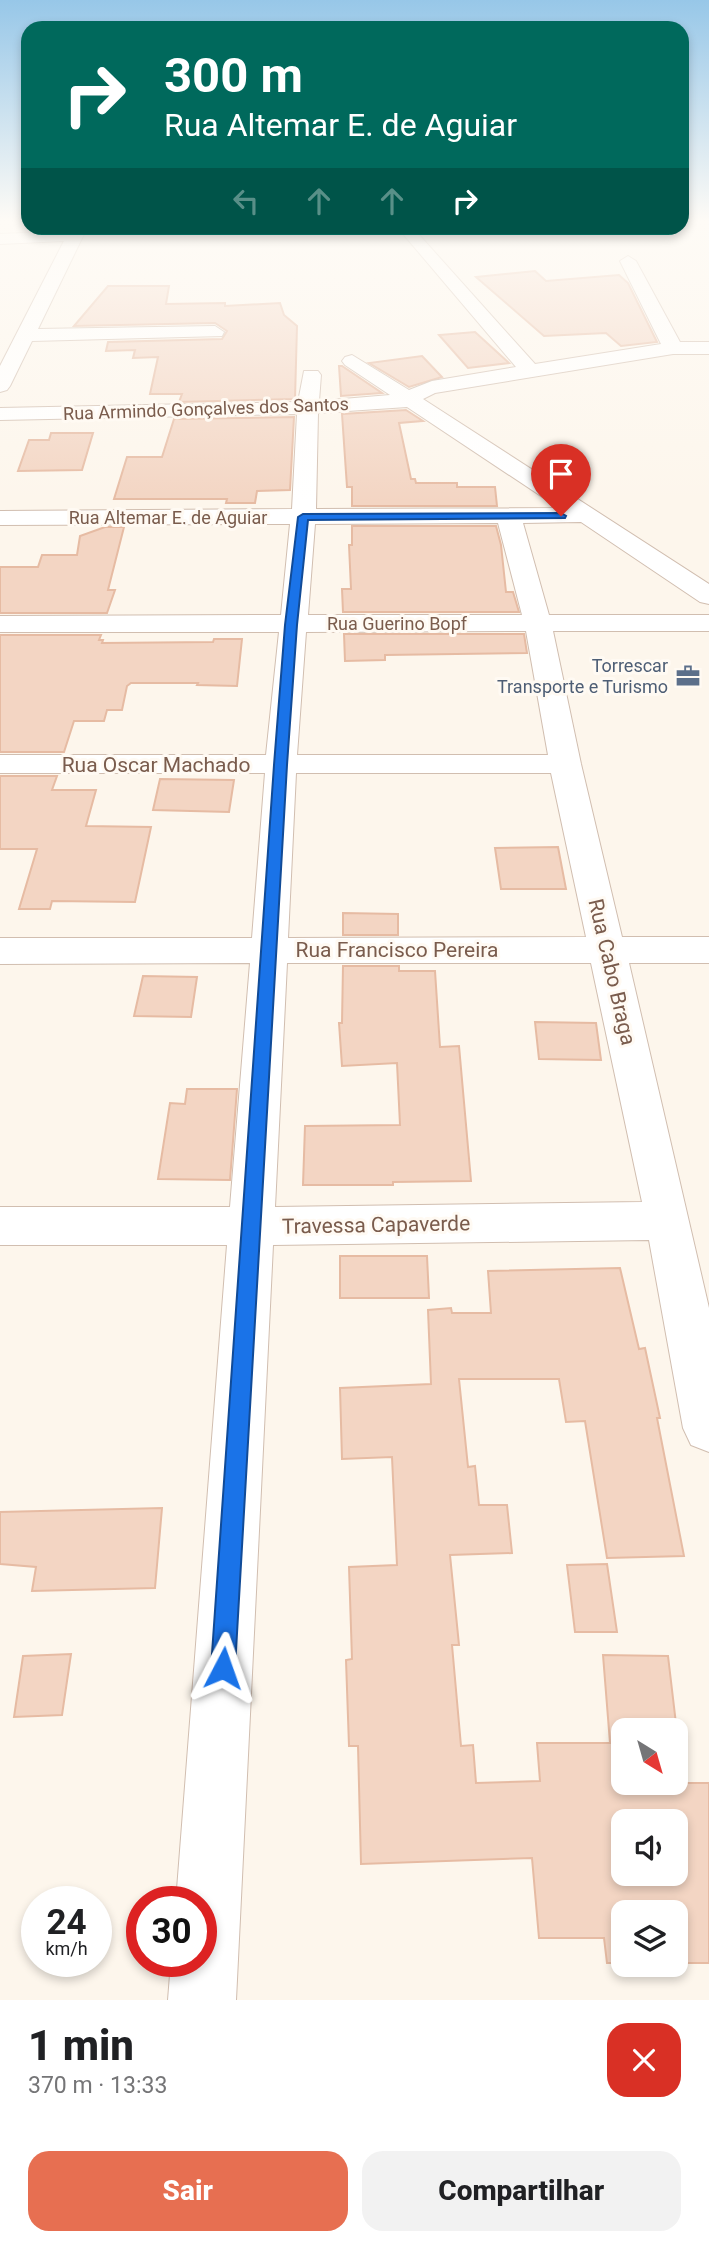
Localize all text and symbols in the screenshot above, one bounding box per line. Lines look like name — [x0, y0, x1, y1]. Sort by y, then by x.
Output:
text: 300 m — [164, 47, 303, 104]
icon: right — [49, 49, 140, 140]
text: Rua Altemar E. de Aguiar — [164, 106, 517, 144]
icon: left — [227, 182, 265, 220]
icon: ahead — [300, 182, 338, 220]
icon: ahead — [373, 182, 411, 220]
icon: right — [446, 182, 484, 220]
street label: Rua Armindo Gonçalves dos Santos — [63, 393, 349, 424]
pin — [531, 444, 591, 516]
icon: arrive — [542, 455, 580, 493]
street label: Rua Altemar E. de Aguiar — [69, 507, 267, 528]
street label: Rua Guerino Bopf — [327, 613, 468, 634]
place label: Torrescar Transporte e Turismo — [497, 655, 668, 697]
office icon: Torrescar Transporte e Turismo — [674, 662, 702, 690]
street label: Rua Oscar Machado — [62, 753, 250, 777]
street label: Rua Cabo Braga — [583, 896, 641, 1048]
street label: Rua Francisco Pereira — [296, 938, 498, 962]
street label: Travessa Capaverde — [282, 1211, 470, 1239]
position arrow — [186, 1631, 260, 1705]
north arrow — [611, 1718, 688, 1796]
map controls — [611, 1718, 688, 1977]
button: sound — [611, 1809, 688, 1886]
speed limit sign: 30 — [126, 1886, 217, 1977]
button: layers — [611, 1900, 688, 1977]
text: 24 — [46, 1902, 87, 1943]
text: km/h — [45, 1938, 88, 1959]
text: 1 min — [28, 2021, 134, 2070]
button: close — [607, 2023, 681, 2097]
text: 370 m · 13:33 — [28, 2072, 167, 2099]
button: Sair — [28, 2151, 348, 2231]
button: Compartilhar — [362, 2151, 681, 2231]

